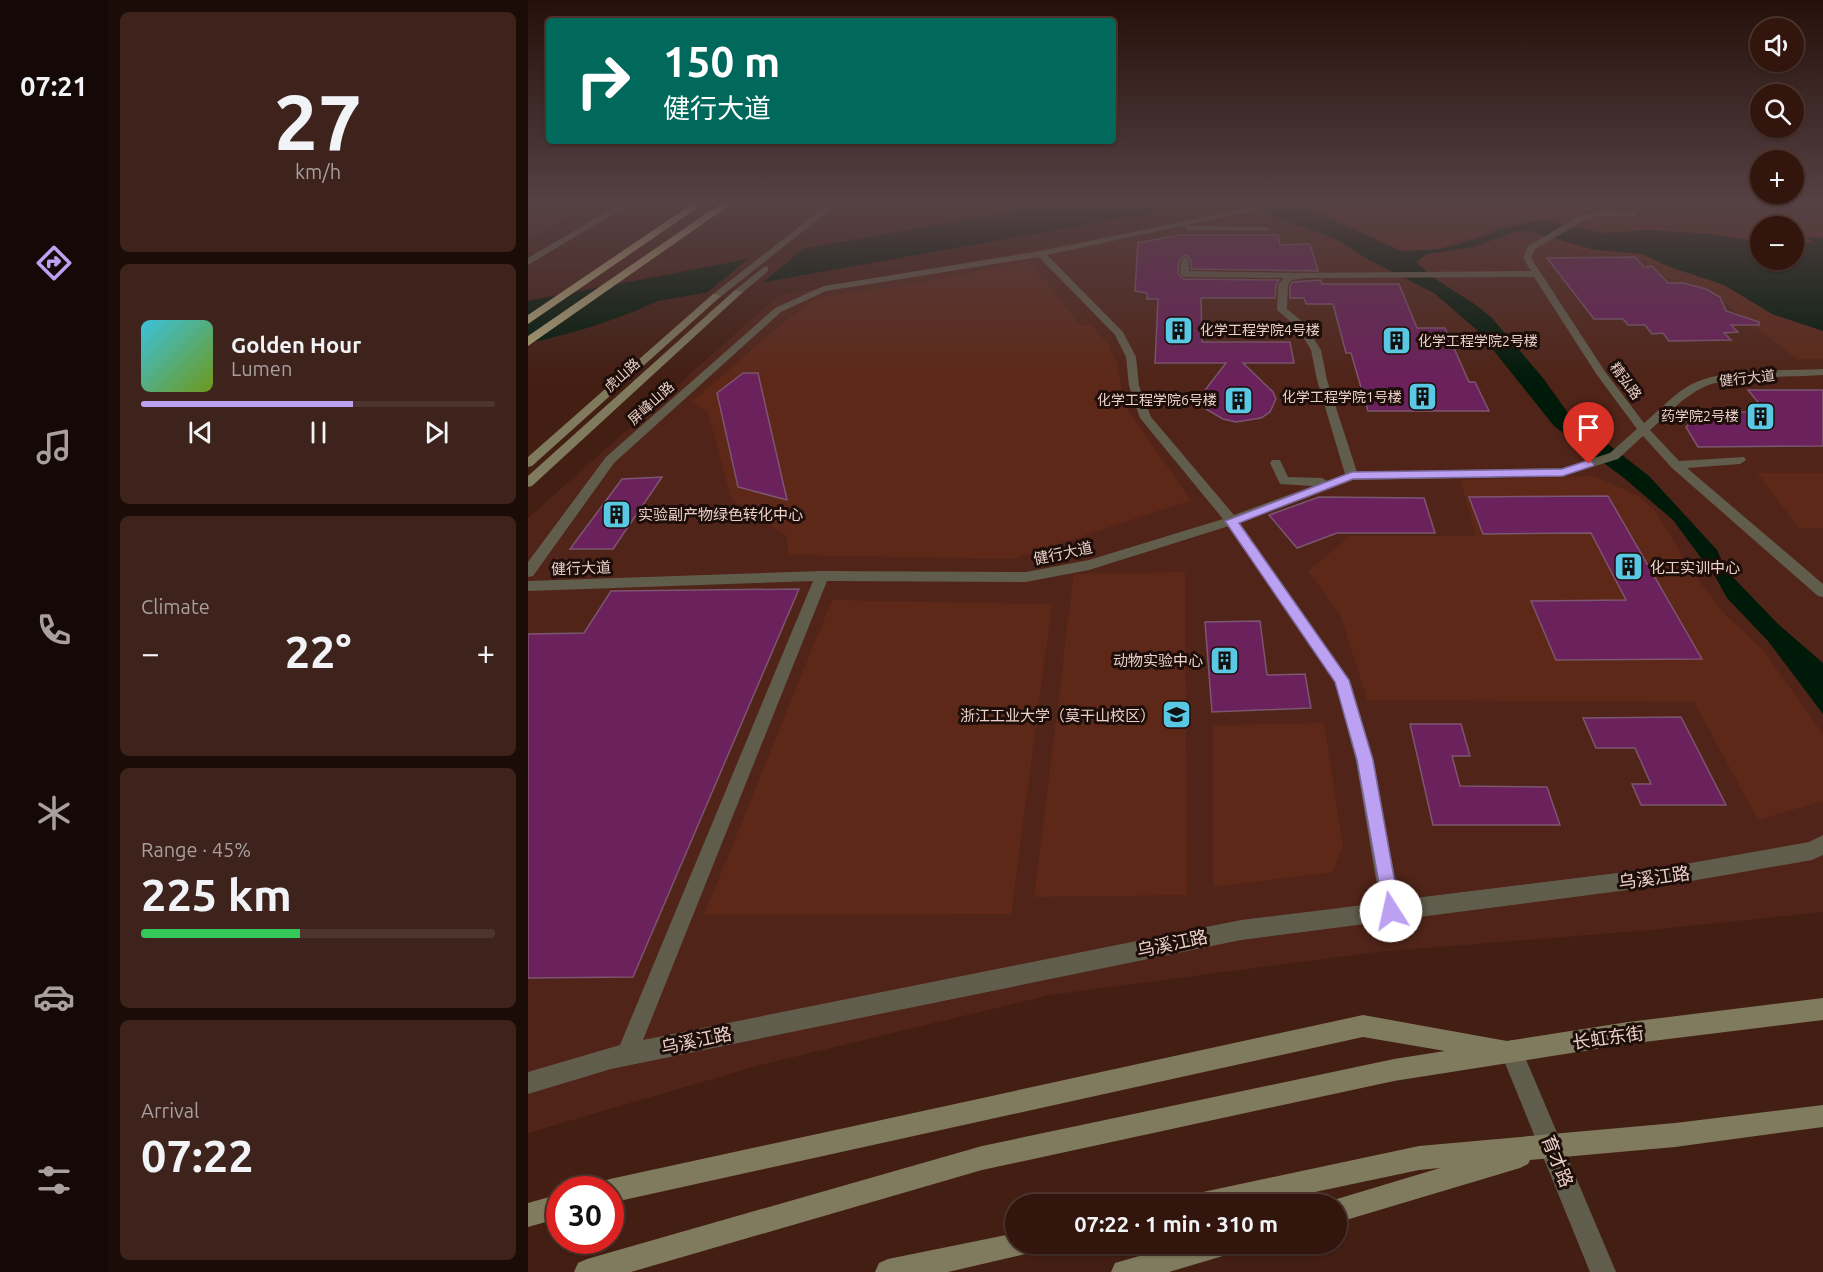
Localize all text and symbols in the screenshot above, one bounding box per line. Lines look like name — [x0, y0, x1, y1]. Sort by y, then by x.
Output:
map controls — [1750, 18, 1804, 270]
button: sound — [1750, 18, 1804, 72]
text: 150 m — [663, 38, 780, 85]
icon: right — [564, 42, 642, 120]
text: 07:21 — [20, 71, 88, 101]
text: 27 — [274, 77, 362, 165]
button: search — [1750, 84, 1804, 138]
text: 健行大道 — [663, 93, 771, 123]
button: + — [1750, 150, 1804, 204]
text: km/h — [295, 160, 341, 183]
button: − — [1750, 216, 1804, 270]
icon: directions — [33, 242, 75, 284]
building icon: 化学工程学院4号楼 — [1163, 314, 1195, 346]
place label: 化学工程学院4号楼 — [1200, 322, 1320, 338]
building icon: 化学工程学院2号楼 — [1381, 325, 1413, 357]
text: Golden Hour — [231, 332, 361, 357]
place label: 化学工程学院2号楼 — [1418, 333, 1538, 349]
street label: 虎山路 — [601, 355, 643, 395]
text: Lumen — [231, 357, 292, 380]
street label: 精弘路 — [1607, 359, 1645, 403]
street label: 健行大道 — [1718, 367, 1776, 389]
street label: 屏峰山路 — [625, 378, 677, 428]
building icon: 化学工程学院1号楼 — [1407, 381, 1439, 413]
building icon: 化学工程学院6号楼 — [1222, 384, 1254, 416]
place label: 化学工程学院1号楼 — [1282, 389, 1402, 405]
place label: 化学工程学院6号楼 — [1097, 392, 1217, 408]
building icon: 药学院2号楼 — [1744, 400, 1776, 432]
pin — [1563, 402, 1614, 464]
place label: 药学院2号楼 — [1661, 408, 1739, 424]
icon: arrive — [1572, 411, 1605, 444]
icon: previous — [184, 416, 217, 449]
icon: pause — [302, 416, 335, 449]
icon: next — [420, 416, 453, 449]
icon: music — [33, 426, 75, 468]
building icon: 实验副产物绿色转化中心 — [601, 498, 633, 530]
place label: 实验副产物绿色转化中心 — [638, 506, 803, 523]
street label: 健行大道 — [1032, 538, 1094, 568]
building icon: 化工实训中心 — [1613, 551, 1645, 583]
street label: 健行大道 — [551, 558, 611, 578]
place label: 化工实训中心 — [1650, 559, 1740, 576]
text: Climate — [141, 595, 210, 618]
icon: phone — [33, 609, 75, 651]
text: 22° — [285, 626, 351, 677]
text: − — [141, 634, 160, 671]
text: + — [476, 634, 495, 671]
building icon: 动物实验中心 — [1208, 644, 1240, 676]
place label: 动物实验中心 — [1113, 652, 1203, 669]
school or university icon: 浙江工业大学（莫干山校区） — [1160, 699, 1192, 731]
place label: 浙江工业大学（莫干山校区） — [960, 707, 1155, 724]
icon: climate — [33, 792, 75, 834]
text: Range · 45% — [141, 838, 251, 861]
street label: 乌溪江路 — [1617, 862, 1691, 892]
text: 225 km — [141, 869, 292, 920]
position arrow — [1359, 879, 1423, 943]
street label: 乌溪江路 — [1135, 926, 1209, 960]
icon: car — [33, 976, 75, 1018]
street label: 长虹东街 — [1571, 1022, 1645, 1052]
street label: 乌溪江路 — [659, 1023, 733, 1057]
text: Arrival — [141, 1099, 199, 1122]
text: 07:22 — [141, 1130, 254, 1181]
street label: 育才路 — [1539, 1132, 1577, 1190]
icon: filters — [33, 1159, 75, 1201]
speed limit sign: 30 — [546, 1176, 624, 1254]
text: 07:22 · 1 min · 310 m — [1074, 1211, 1278, 1236]

